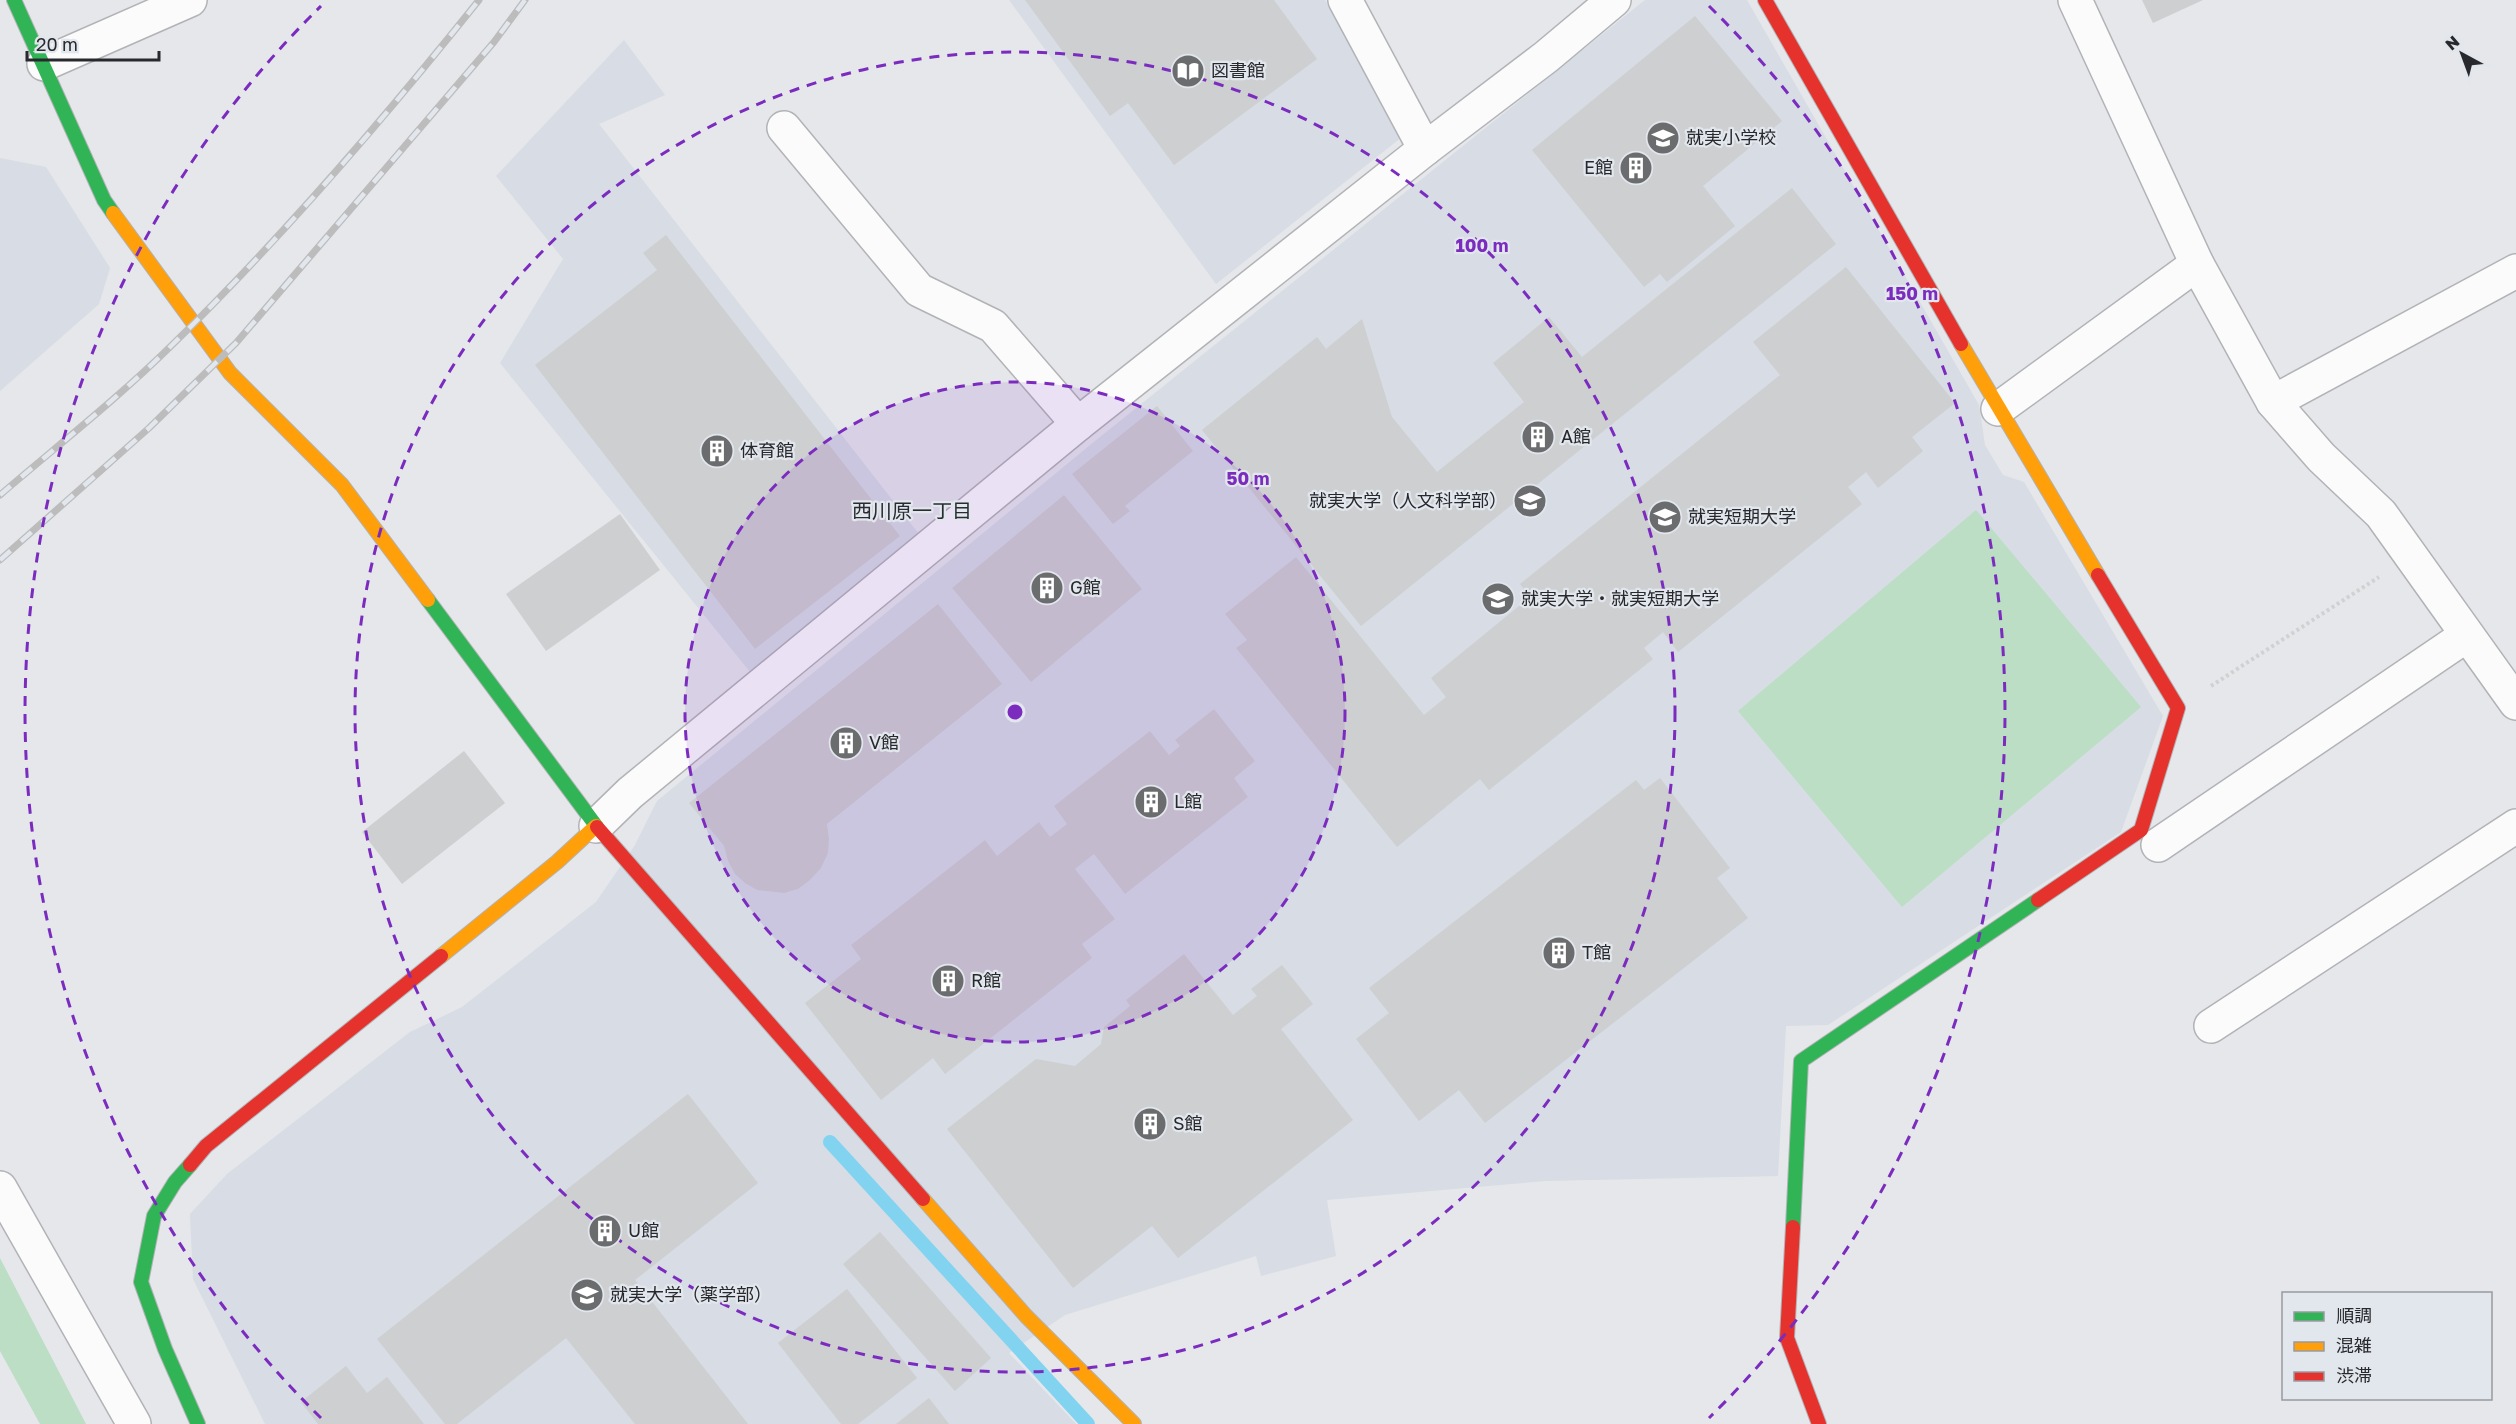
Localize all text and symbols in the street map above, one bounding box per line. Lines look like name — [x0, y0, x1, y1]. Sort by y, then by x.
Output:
scale bar — [27, 24, 159, 62]
north arrow — [2432, 24, 2492, 84]
text: N — [2441, 31, 2463, 54]
text: 20 m — [36, 33, 78, 55]
library icon: 図書館 — [1170, 53, 1206, 89]
place label: 図書館 — [1211, 59, 1265, 81]
school or university icon: 就実小学校 — [1645, 120, 1681, 156]
place label: 就実小学校 — [1686, 126, 1776, 148]
building icon: E館 — [1618, 150, 1654, 186]
place label: E館 — [1584, 156, 1613, 178]
text: 100 m — [1456, 234, 1508, 256]
text: 150 m — [1886, 282, 1938, 304]
building icon: A館 — [1520, 419, 1556, 455]
place label: A館 — [1561, 425, 1591, 447]
building icon: 体育館 — [699, 433, 735, 469]
place label: 体育館 — [740, 439, 794, 461]
text: 50 m — [1227, 467, 1269, 489]
school or university icon: 就実大学（人文科学部） — [1512, 483, 1548, 519]
place label: 就実大学（人文科学部） — [1309, 489, 1507, 511]
district label: 西川原一丁目 — [852, 498, 972, 522]
school or university icon: 就実短期大学 — [1647, 499, 1683, 535]
place label: 就実短期大学 — [1688, 505, 1796, 527]
building icon: G館 — [1029, 570, 1065, 606]
place label: G館 — [1070, 576, 1101, 598]
school or university icon: 就実大学・就実短期大学 — [1480, 581, 1516, 617]
place label: 就実大学・就実短期大学 — [1521, 587, 1719, 609]
centre of rings — [1005, 702, 1025, 722]
building icon: V館 — [828, 725, 864, 761]
place label: V館 — [869, 731, 899, 753]
building icon: L館 — [1133, 784, 1169, 820]
place label: L館 — [1174, 790, 1202, 812]
building icon: T館 — [1541, 935, 1577, 971]
place label: T館 — [1582, 941, 1611, 963]
building icon: R館 — [930, 963, 966, 999]
place label: R館 — [971, 969, 1001, 991]
building icon: S館 — [1132, 1106, 1168, 1142]
place label: S館 — [1173, 1112, 1203, 1134]
building icon: U館 — [587, 1213, 623, 1249]
place label: U館 — [628, 1219, 659, 1241]
school or university icon: 就実大学（薬学部） — [569, 1277, 605, 1313]
place label: 就実大学（薬学部） — [610, 1283, 772, 1305]
legend — [2282, 1292, 2492, 1400]
text: 順調 — [2336, 1304, 2372, 1326]
text: 混雑 — [2336, 1334, 2372, 1356]
text: 渋滞 — [2336, 1364, 2372, 1386]

